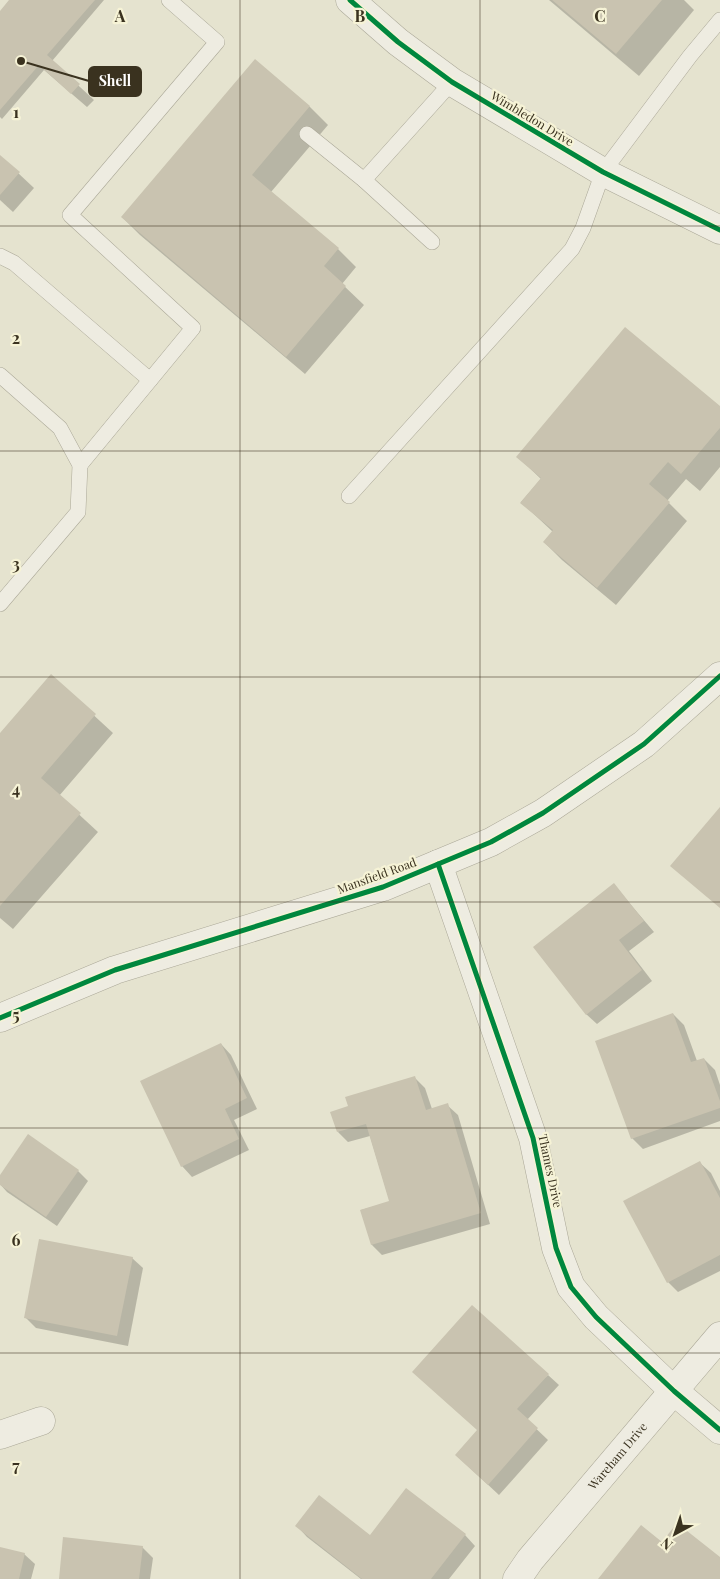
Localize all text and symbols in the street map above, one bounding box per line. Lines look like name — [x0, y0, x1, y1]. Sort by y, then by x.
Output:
text: A — [114, 5, 126, 26]
text: B — [355, 5, 366, 26]
text: C — [594, 5, 606, 26]
callout: Shell — [89, 67, 141, 96]
text: Shell — [99, 71, 132, 90]
street label: Wimbledon Drive — [487, 87, 577, 149]
text: 1 — [13, 101, 19, 122]
text: 2 — [12, 327, 20, 348]
text: 3 — [12, 553, 20, 574]
text: 4 — [12, 778, 20, 799]
street label: Mansfield Road — [335, 853, 418, 897]
text: 5 — [12, 1004, 20, 1025]
street label: Thames Drive — [535, 1133, 567, 1209]
text: 6 — [12, 1229, 21, 1250]
street label: Wareham Drive — [583, 1419, 650, 1493]
text: 7 — [12, 1455, 20, 1476]
north arrow — [650, 1509, 700, 1559]
text: N — [656, 1534, 676, 1555]

